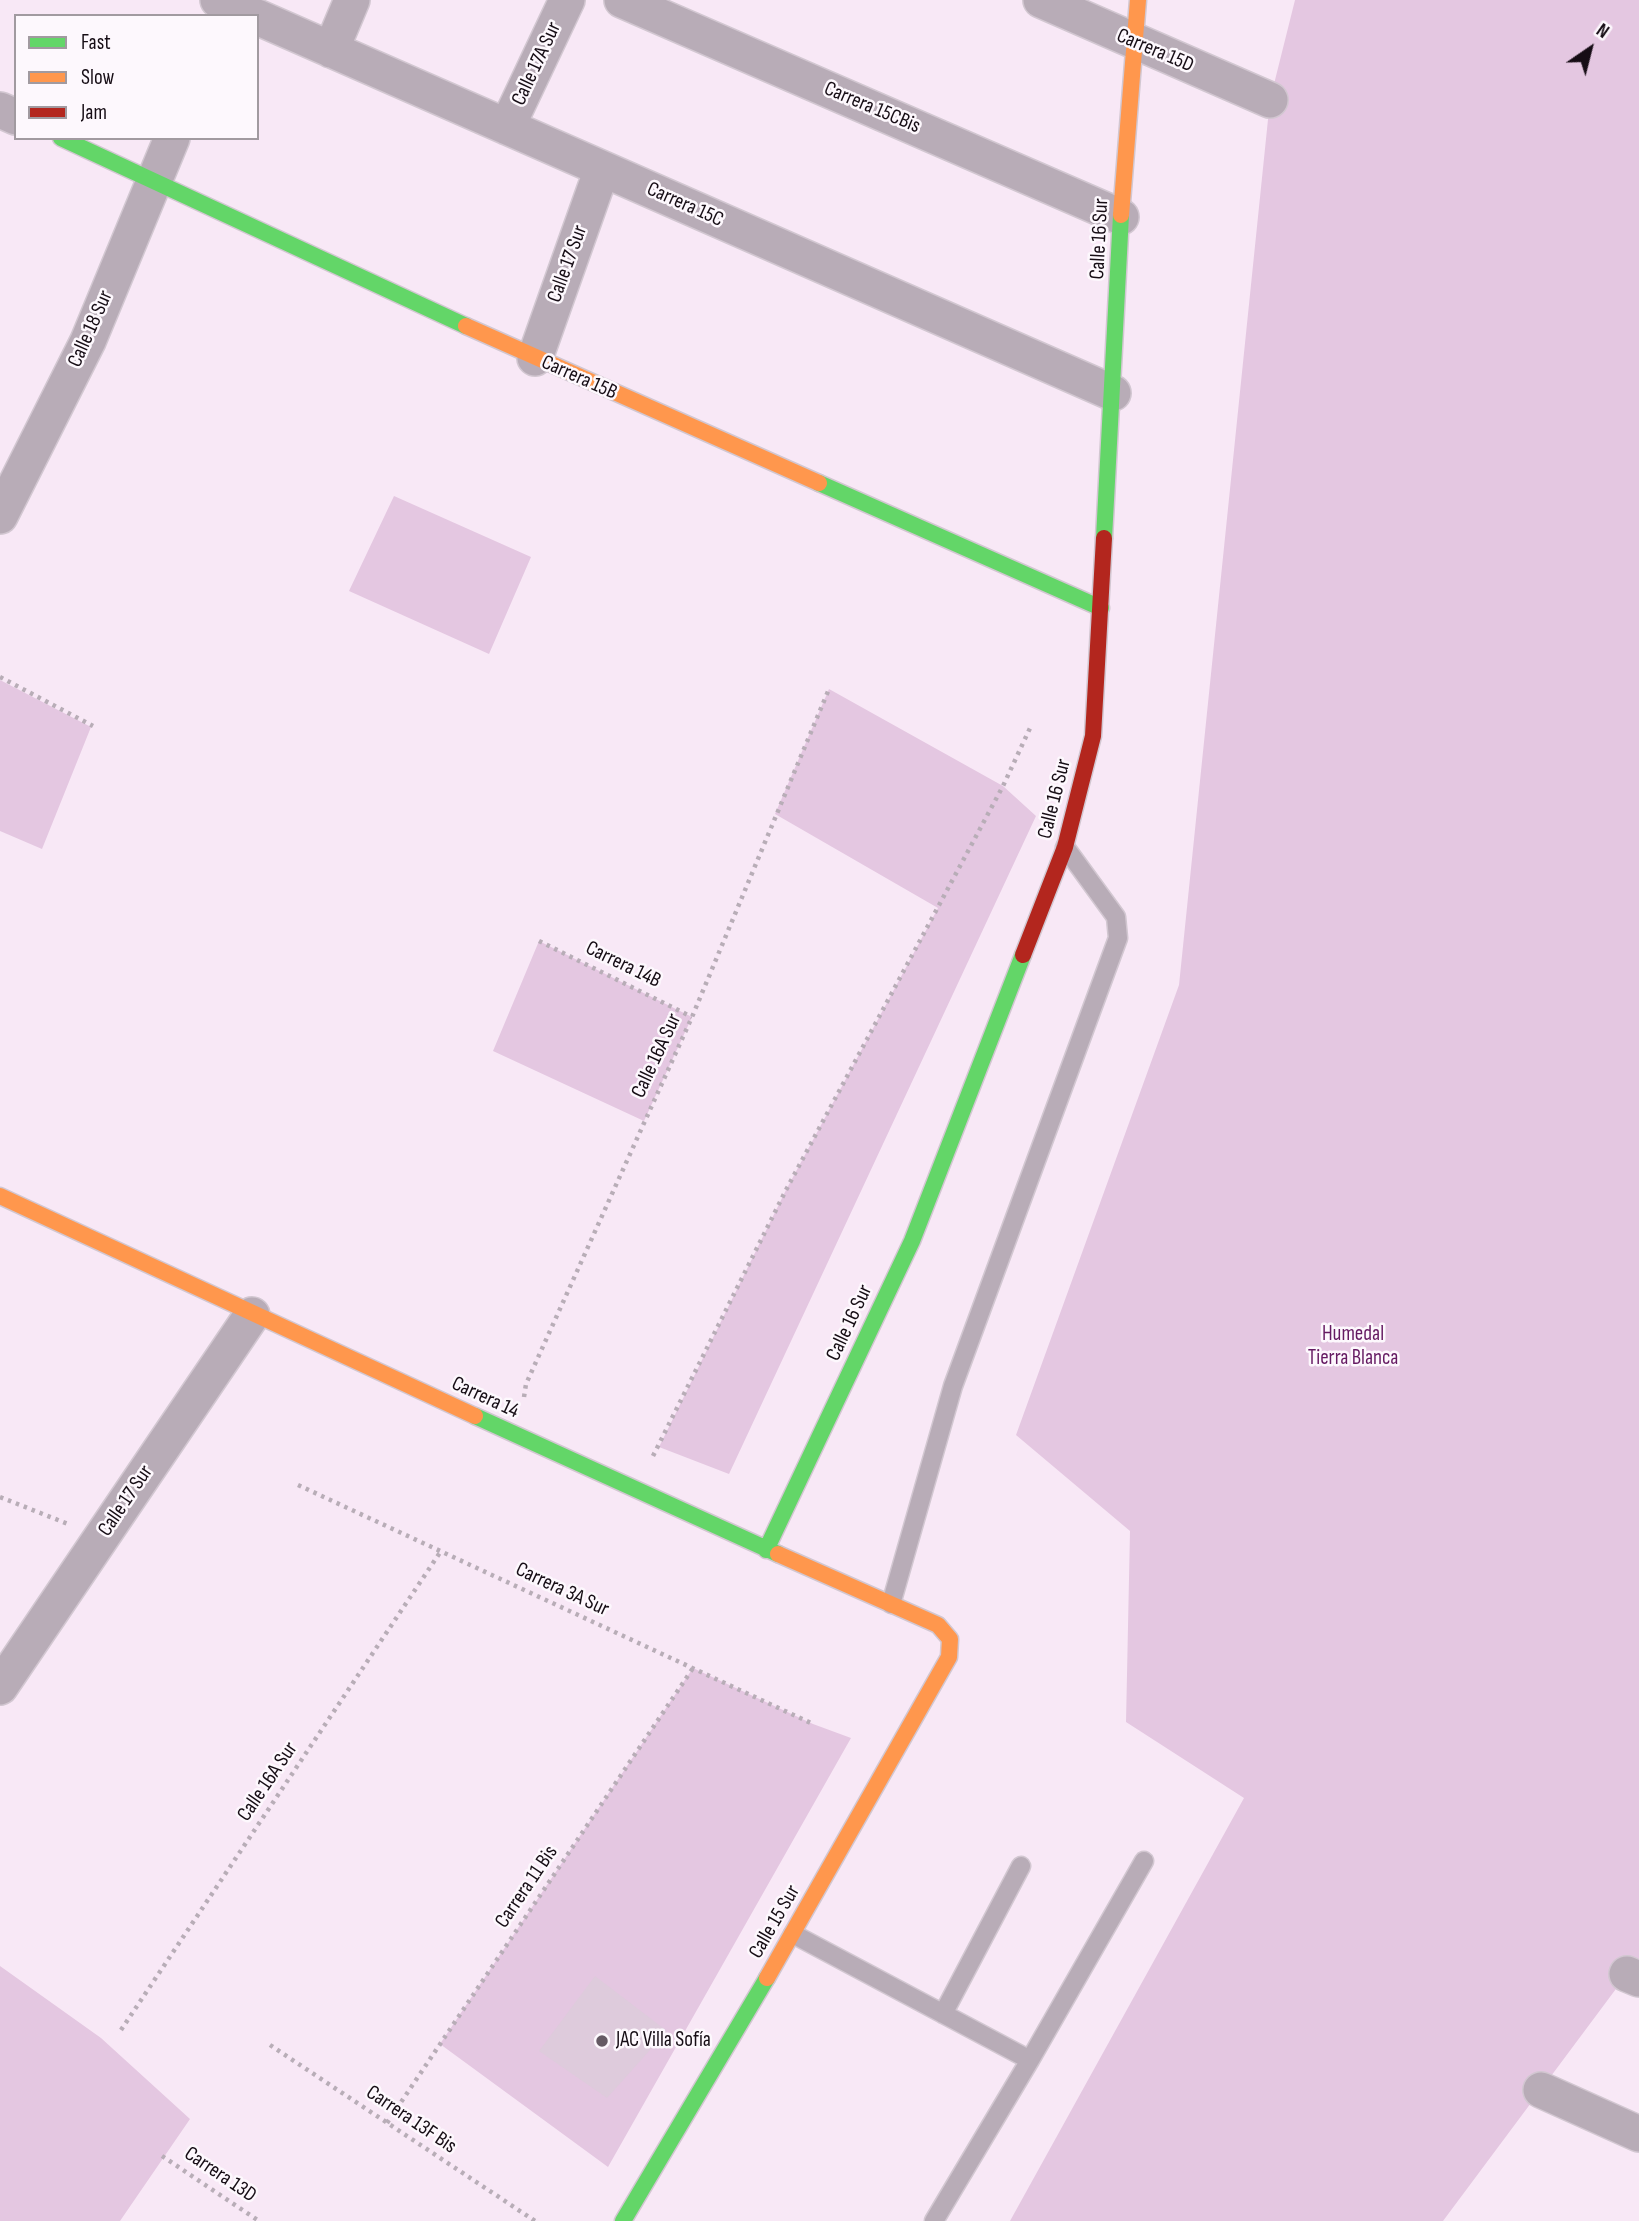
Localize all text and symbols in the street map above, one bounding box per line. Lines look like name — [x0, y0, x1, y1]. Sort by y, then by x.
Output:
legend — [14, 14, 259, 140]
north arrow — [1555, 14, 1625, 84]
street label: Calle 17A Sur — [507, 18, 567, 110]
text: N — [1592, 19, 1613, 44]
street label: Carrera 15D — [1113, 24, 1197, 78]
text: Fast — [81, 30, 111, 55]
text: Slow — [81, 65, 114, 90]
street label: Carrera 15CBis — [820, 76, 924, 140]
text: Jam — [81, 100, 107, 125]
street label: Carrera 15C — [643, 177, 727, 233]
street label: Calle 16 Sur — [1085, 198, 1115, 280]
street label: Calle 17 Sur — [542, 222, 594, 306]
street label: Calle 18 Sur — [63, 287, 119, 371]
street label: Carrera 15B — [537, 350, 621, 406]
street label: Calle 16 Sur — [1033, 757, 1077, 841]
street label: Carrera 14B — [581, 936, 665, 994]
street label: Calle 16A Sur — [627, 1010, 687, 1102]
street label: Calle 16 Sur — [821, 1281, 879, 1365]
park label: Humedal Tierra Blanca — [1308, 1322, 1398, 1372]
street label: Carrera 14 — [447, 1372, 523, 1424]
street label: Calle 17 Sur — [93, 1461, 159, 1541]
street label: Carrera 3A Sur — [511, 1557, 613, 1623]
street label: Calle 16A Sur — [232, 1738, 304, 1826]
street label: Carrera 11 Bis — [490, 1841, 564, 1933]
street label: Calle 15 Sur — [744, 1881, 806, 1963]
place label: JAC Villa Sofía — [616, 2028, 711, 2054]
marker: JAC Villa Sofía — [594, 2033, 610, 2049]
street label: Carrera 13F Bis — [361, 2081, 461, 2159]
street label: Carrera 13D — [179, 2142, 261, 2208]

